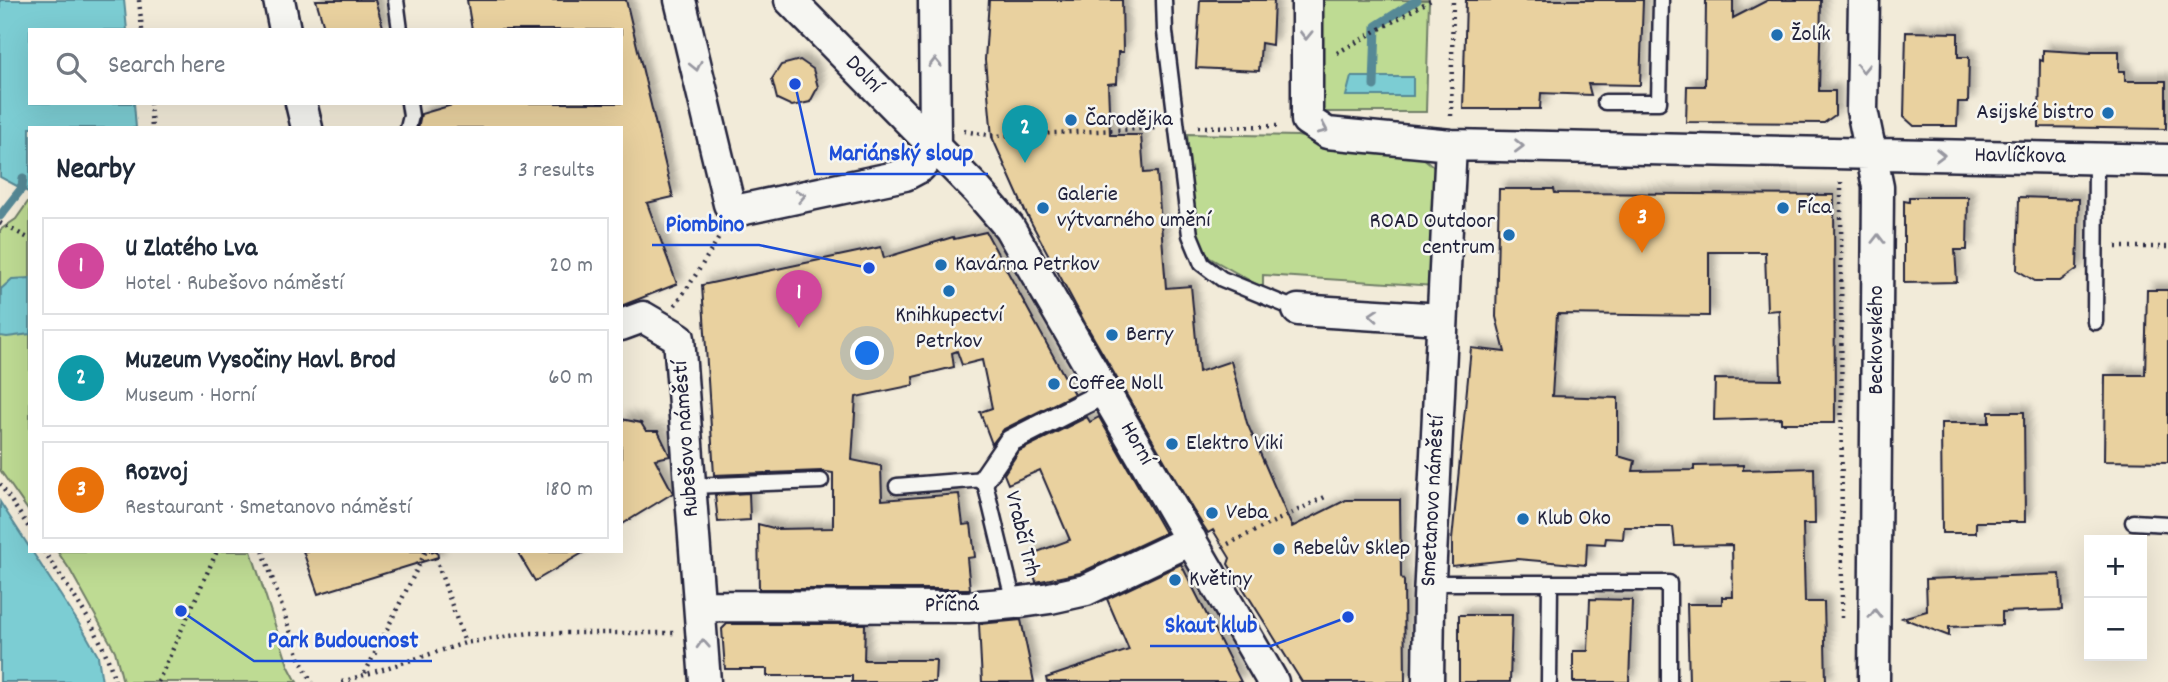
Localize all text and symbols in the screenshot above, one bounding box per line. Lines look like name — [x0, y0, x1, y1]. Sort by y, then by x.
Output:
place label: Žolík — [1791, 19, 1831, 52]
marker: Žolík — [1769, 27, 1785, 43]
search box — [28, 28, 623, 105]
one-way arrow — [1298, 31, 1314, 41]
icon: search — [52, 48, 90, 86]
text: Search here — [108, 48, 226, 85]
street label: Dolní — [836, 48, 891, 103]
one-way arrow — [927, 58, 943, 68]
one-way arrow — [688, 60, 702, 72]
one-way arrow — [1855, 63, 1870, 74]
place label: Asijské bistro — [1976, 97, 2094, 130]
place label: Čarodějka — [1085, 104, 1174, 137]
pin: 2 — [1002, 105, 1048, 163]
marker: Asijské bistro — [2100, 105, 2116, 121]
marker: Čarodějka — [1063, 112, 1079, 128]
one-way arrow — [1316, 121, 1328, 135]
callout: Mariánský sloup — [815, 129, 988, 174]
text: Mariánský sloup — [829, 138, 973, 172]
one-way arrow — [1514, 139, 1525, 154]
street label: Havlíčkova — [1974, 140, 2067, 174]
one-way arrow — [1934, 148, 1945, 163]
text: Nearby — [56, 150, 134, 193]
text: 3 results — [518, 155, 595, 188]
place label: Galerie výtvarného umění — [1057, 179, 1212, 238]
one-way arrow — [795, 190, 807, 205]
place label: Fíca — [1797, 192, 1833, 225]
pin: 3 — [1619, 195, 1665, 253]
callout: Piombino — [652, 200, 759, 245]
marker: Galerie výtvarného umění — [1035, 200, 1051, 216]
marker: Fíca — [1775, 200, 1791, 216]
place label: ROAD Outdoor centrum — [1370, 206, 1495, 265]
text: Piombino — [665, 209, 745, 243]
marker: ROAD Outdoor centrum — [1501, 227, 1517, 243]
text: U Zlatého Lva — [125, 231, 257, 268]
one-way arrow — [1870, 234, 1886, 244]
place label: Kavárna Petrkov — [955, 249, 1100, 282]
text: 1 — [78, 250, 84, 283]
text: 20 m — [549, 250, 593, 283]
marker: Kavárna Petrkov — [933, 257, 949, 273]
text: Hotel · Rubešovo náměstí — [125, 268, 344, 301]
pin: 1 — [776, 270, 822, 328]
marker: Knihkupectví Petrkov — [941, 283, 957, 299]
street label: Beckovského — [1861, 285, 1894, 395]
place label: Knihkupectví Petrkov — [895, 300, 1005, 359]
one-way arrow — [1369, 307, 1380, 322]
place label: Berry — [1126, 319, 1174, 352]
marker: Berry — [1104, 327, 1120, 343]
your location — [850, 336, 884, 370]
text: Muzeum Vysočiny Havl. Brod — [125, 343, 396, 380]
street label: Rubešovo náměstí — [665, 358, 709, 518]
text: 2 — [76, 362, 86, 395]
text: 60 m — [548, 362, 593, 395]
place label: Coffee Noll — [1068, 368, 1164, 401]
marker: Coffee Noll — [1046, 376, 1062, 392]
text: Museum · Horní — [125, 380, 255, 413]
street label: Smetanovo náměstí — [1413, 413, 1455, 588]
street label: Horní — [1110, 416, 1163, 473]
place label: Elektro Viki — [1186, 428, 1283, 461]
marker: Elektro Viki — [1164, 436, 1180, 452]
text: Rozvoj — [125, 455, 188, 492]
text: 3 — [76, 474, 86, 507]
text: 180 m — [545, 474, 593, 507]
street label: Vrabčí Trh — [994, 488, 1048, 580]
text: Restaurant · Smetanovo náměstí — [125, 492, 411, 525]
place label: Veba — [1226, 497, 1269, 530]
place label: Klub Oko — [1537, 503, 1611, 536]
marker: Veba — [1204, 505, 1220, 521]
marker: Klub Oko — [1515, 511, 1531, 527]
place label: Rebelův Sklep — [1293, 533, 1410, 566]
map controls — [2084, 535, 2147, 661]
button: + — [2084, 535, 2147, 598]
marker: Rebelův Sklep — [1271, 541, 1287, 557]
place label: Květiny — [1189, 564, 1252, 597]
marker: Květiny — [1167, 572, 1183, 588]
street label: Příčná — [924, 589, 980, 623]
button: − — [2084, 598, 2147, 661]
callout: Skaut klub — [1150, 601, 1271, 646]
one-way arrow — [1867, 608, 1883, 619]
text: Skaut klub — [1165, 610, 1257, 644]
callout: Park Budoucnost — [254, 616, 432, 661]
text: Park Budoucnost — [268, 625, 419, 659]
one-way arrow — [696, 638, 711, 649]

